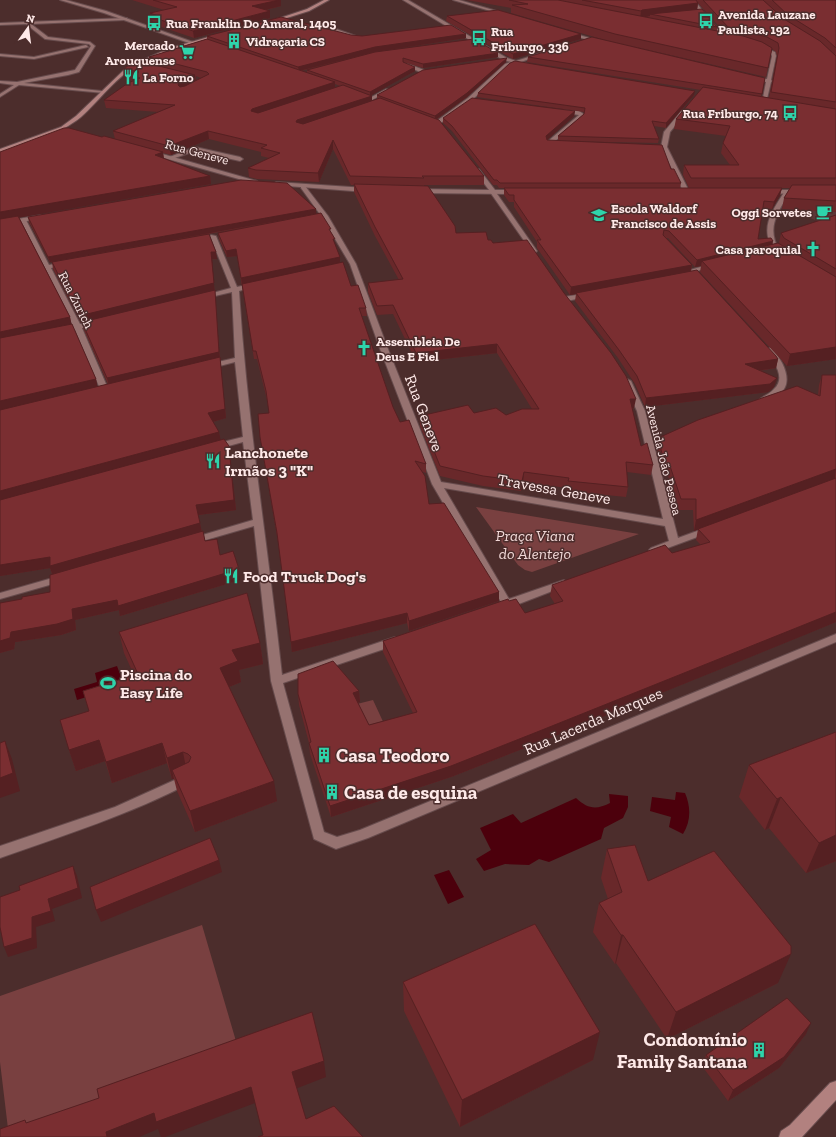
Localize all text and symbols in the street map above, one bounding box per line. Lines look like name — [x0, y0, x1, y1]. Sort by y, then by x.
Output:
place label: Avenida Lauzane Paulista, 192 — [718, 7, 816, 37]
north arrow — [8, 8, 48, 48]
text: N — [25, 11, 37, 26]
bus stop icon: Avenida Lauzane Paulista, 192 — [697, 12, 715, 30]
bus stop icon: Rua Franklin Do Amaral, 1405 — [145, 14, 163, 32]
place label: Rua Franklin Do Amaral, 1405 — [166, 16, 336, 31]
place label: Rua Friburgo, 336 — [491, 24, 569, 54]
bus stop icon: Rua Friburgo, 336 — [470, 29, 488, 47]
building icon: Vidraçaria CS — [225, 32, 243, 50]
place label: Vidraçaria CS — [246, 34, 325, 49]
place label: Mercado Arouquense — [105, 38, 176, 68]
supermarket icon: Mercado Arouquense — [178, 43, 196, 61]
restaurant icon: La Forno — [122, 68, 140, 86]
place label: La Forno — [143, 70, 194, 85]
bus stop icon: Rua Friburgo, 74 — [781, 104, 799, 122]
place label: Rua Friburgo, 74 — [683, 106, 779, 121]
street label: Rua Geneve — [163, 136, 231, 168]
place label: Escola Waldorf Francisco de Assis — [611, 201, 716, 231]
cafe icon: Oggi Sorvetes — [815, 203, 833, 221]
place label: Oggi Sorvetes — [732, 205, 812, 220]
school or university icon: Escola Waldorf Francisco de Assis — [590, 206, 608, 224]
church icon: Casa paroquial — [804, 240, 822, 258]
place label: Casa paroquial — [716, 242, 801, 257]
street label: Rua Zurich — [55, 269, 97, 331]
place label: Assembleia De Deus E Fiel — [376, 334, 461, 364]
church icon: Assembleia De Deus E Fiel — [355, 339, 373, 357]
street label: Rua Geneve — [401, 372, 447, 454]
street label: Avenida João Pessoa — [643, 403, 685, 517]
place label: Lanchonete Irmãos 3 "K" — [225, 443, 313, 480]
restaurant icon: Lanchonete Irmãos 3 "K" — [204, 452, 222, 470]
street label: Travessa Geneve — [496, 470, 612, 508]
park label: Praça Viana do Alentejo — [495, 526, 575, 563]
restaurant icon: Food Truck Dog's — [222, 567, 240, 585]
place label: Food Truck Dog's — [243, 567, 366, 586]
place label: Piscina do Easy Life — [120, 665, 193, 702]
sports icon: Piscina do Easy Life — [99, 674, 117, 692]
street label: Rua Lacerda Marques — [521, 683, 665, 759]
place label: Casa Teodoro — [336, 744, 450, 767]
building icon: Casa Teodoro — [315, 746, 333, 764]
place label: Casa de esquina — [344, 781, 478, 804]
building icon: Casa de esquina — [323, 783, 341, 801]
place label: Condomínio Family Santana — [617, 1028, 747, 1073]
building icon: Condomínio Family Santana — [750, 1041, 768, 1059]

